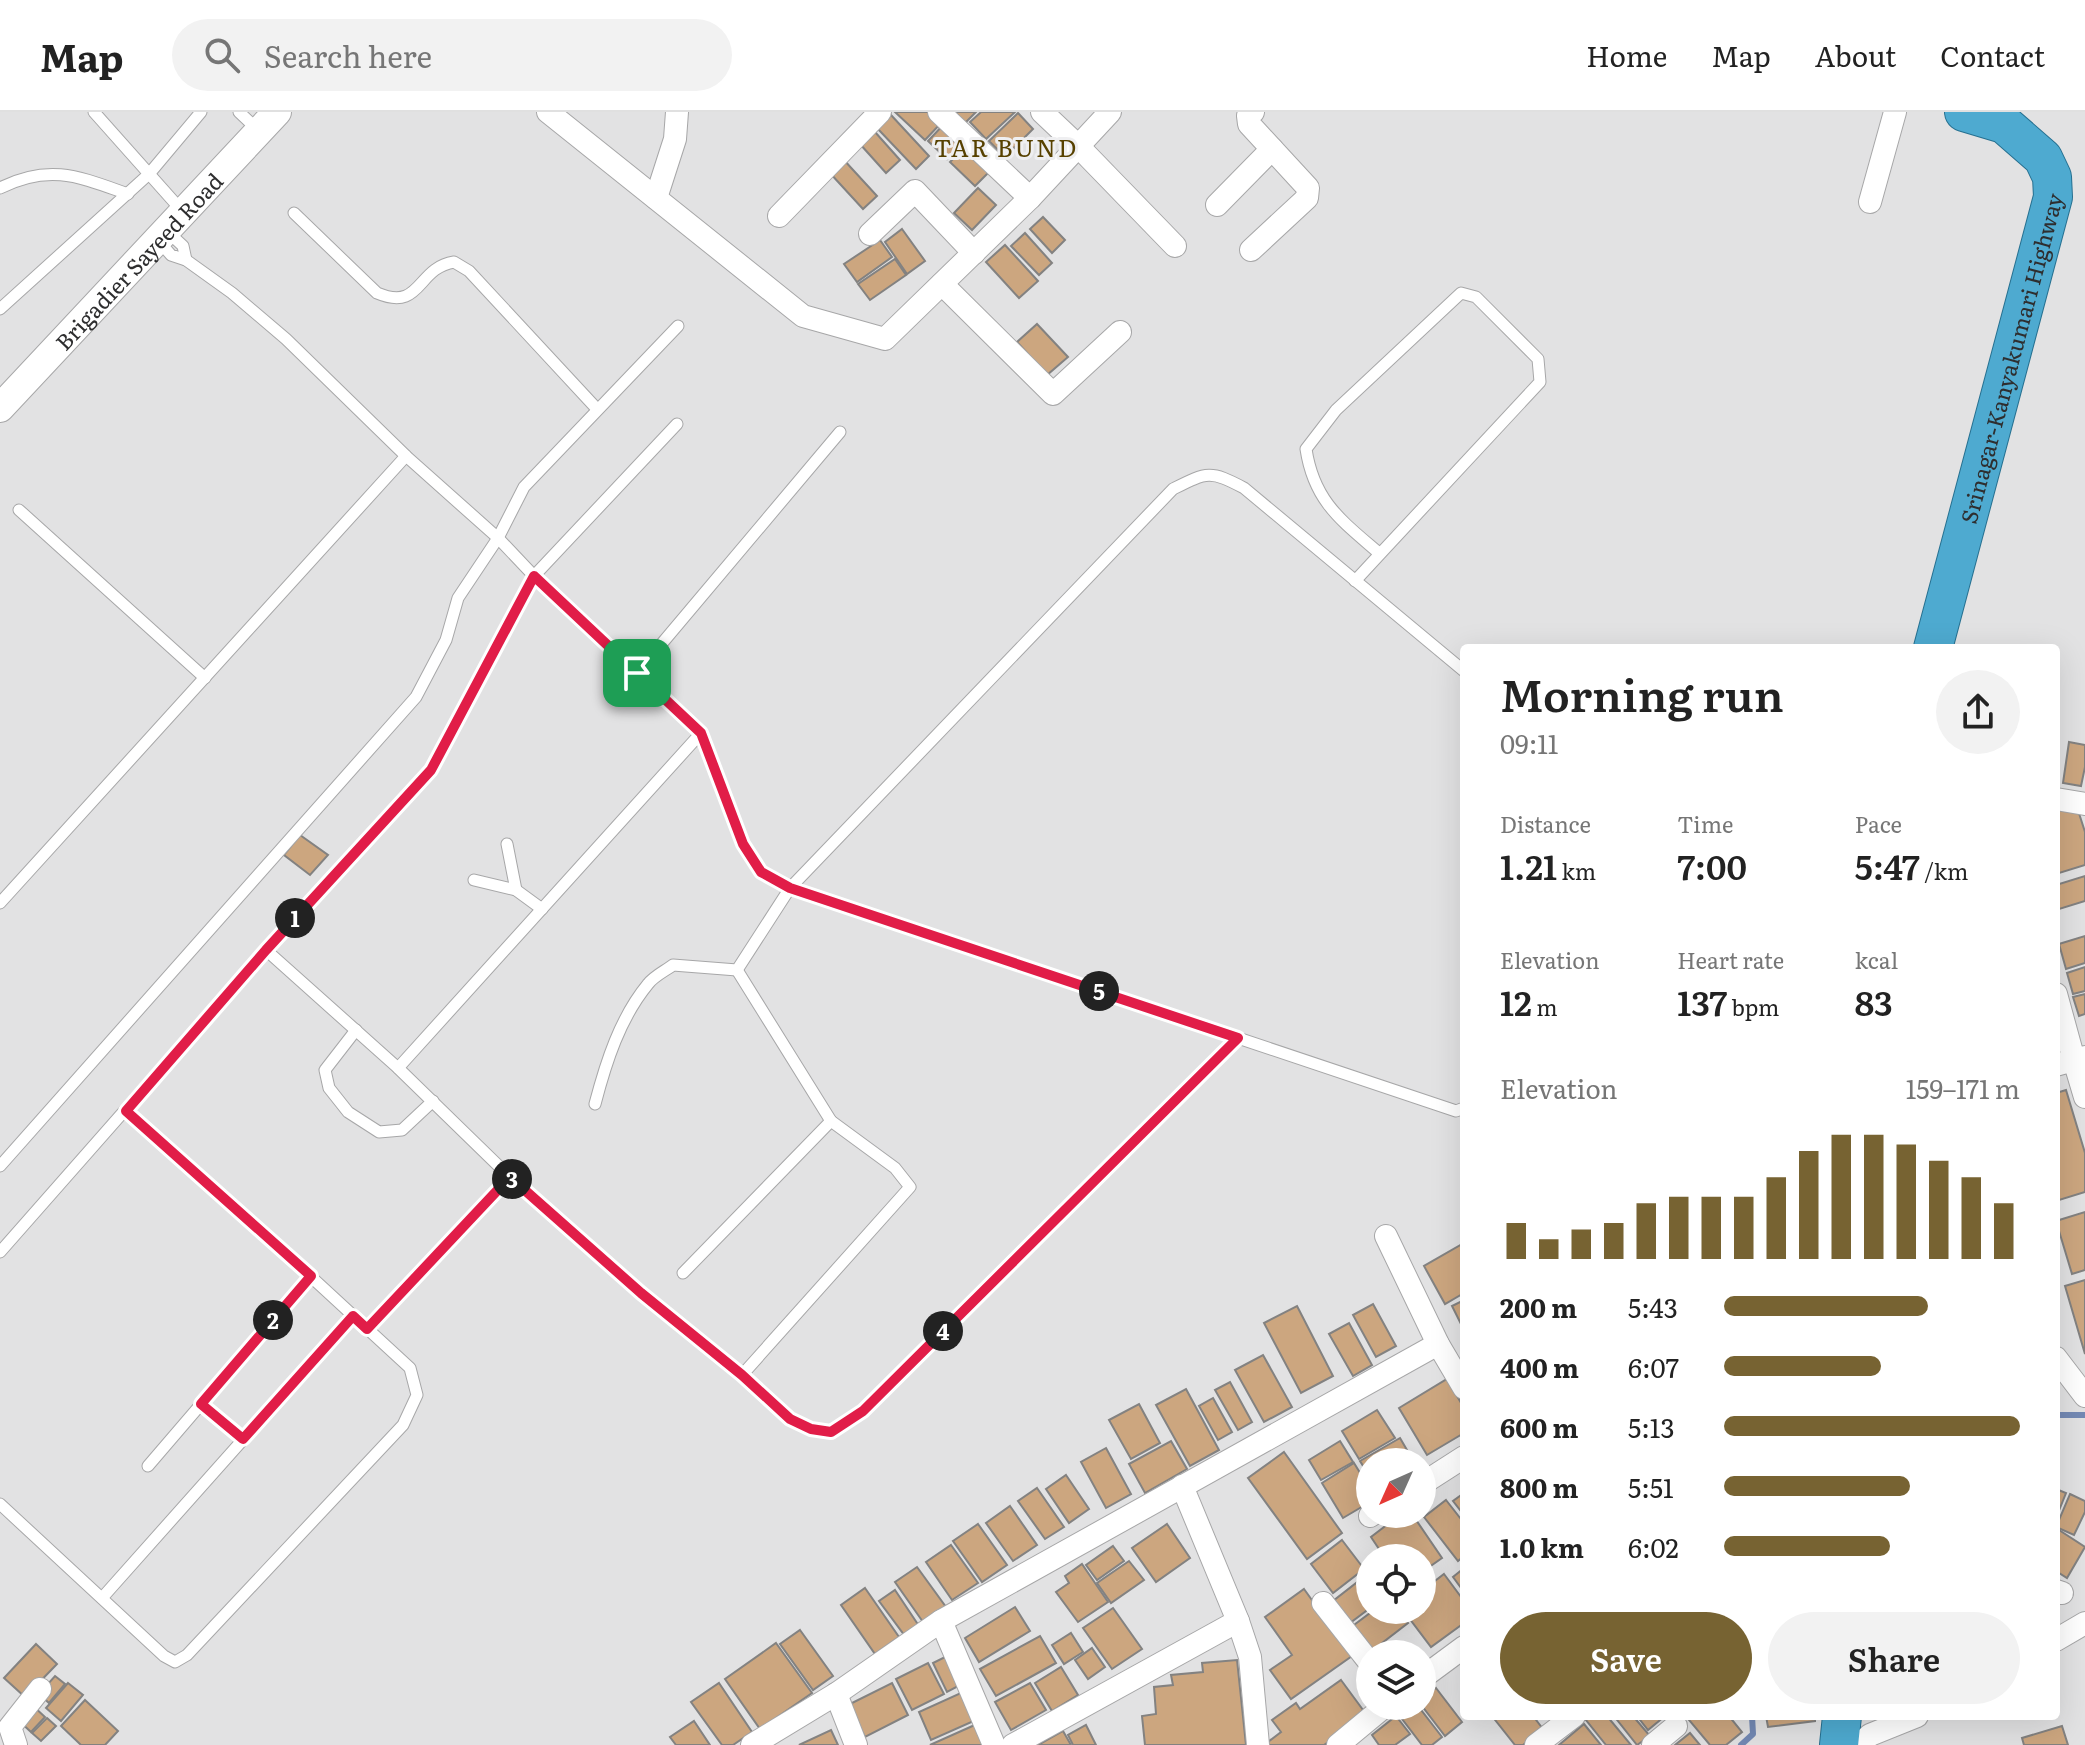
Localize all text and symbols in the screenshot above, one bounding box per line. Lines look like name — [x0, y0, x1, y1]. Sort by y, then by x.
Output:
search box — [172, 19, 732, 91]
text: Map — [40, 27, 124, 84]
icon: search — [200, 33, 244, 77]
text: Search here — [264, 33, 432, 77]
text: Home — [1586, 34, 1667, 76]
text: Map — [1711, 34, 1771, 76]
text: About — [1815, 34, 1896, 76]
text: Contact — [1940, 34, 2045, 76]
district label: TAR BUND — [934, 129, 1078, 164]
street label: Brigadier Sayeed Road — [46, 164, 230, 357]
street label: Srinagar-Kanyakumari Highway — [1950, 189, 2070, 527]
pin — [603, 639, 671, 707]
icon: arrive — [615, 651, 659, 695]
text: Morning run — [1500, 660, 1784, 726]
button: share — [1936, 670, 2020, 754]
text: 09:11 — [1500, 723, 1558, 762]
text: Distance — [1500, 807, 1591, 840]
text: Time — [1677, 807, 1733, 840]
text: Pace — [1855, 807, 1902, 840]
text: 1.21 — [1500, 840, 1557, 890]
text: 7:00 — [1677, 840, 1747, 890]
text: 5:47 — [1855, 840, 1920, 890]
text: km — [1557, 854, 1596, 887]
text: /km — [1920, 854, 1968, 887]
pin: 1 — [275, 898, 315, 938]
text: 1 — [290, 901, 300, 934]
text: Elevation — [1500, 943, 1599, 976]
text: Heart rate — [1677, 943, 1784, 976]
text: kcal — [1855, 943, 1898, 976]
pin: 5 — [1079, 971, 1119, 1011]
text: 5 — [1093, 974, 1105, 1007]
text: 12 — [1500, 976, 1532, 1026]
text: 137 — [1677, 976, 1727, 1026]
text: 83 — [1855, 976, 1893, 1026]
text: m — [1532, 990, 1558, 1023]
text: bpm — [1727, 990, 1779, 1023]
text: Elevation — [1500, 1068, 1618, 1107]
text: 159–171 m — [1906, 1068, 2020, 1107]
pin: 3 — [492, 1159, 532, 1199]
text: 3 — [506, 1162, 518, 1195]
text: 200 m — [1500, 1287, 1577, 1326]
text: 5:43 — [1628, 1287, 1678, 1326]
pin: 2 — [253, 1300, 293, 1340]
text: 2 — [267, 1303, 279, 1336]
pin: 4 — [923, 1311, 963, 1351]
text: 4 — [936, 1314, 950, 1347]
text: 400 m — [1500, 1347, 1579, 1386]
text: 6:07 — [1628, 1347, 1679, 1386]
text: 600 m — [1500, 1407, 1578, 1446]
text: 5:13 — [1628, 1407, 1675, 1446]
north arrow — [1356, 1448, 1436, 1528]
map controls — [1356, 1448, 1436, 1720]
text: 800 m — [1500, 1467, 1578, 1506]
text: 5:51 — [1628, 1467, 1674, 1506]
text: 1.0 km — [1500, 1527, 1584, 1566]
text: 6:02 — [1628, 1527, 1679, 1566]
button: locate — [1356, 1544, 1436, 1624]
button: Save — [1500, 1612, 1752, 1704]
button: Share — [1768, 1612, 2020, 1704]
button: layers — [1356, 1640, 1436, 1720]

